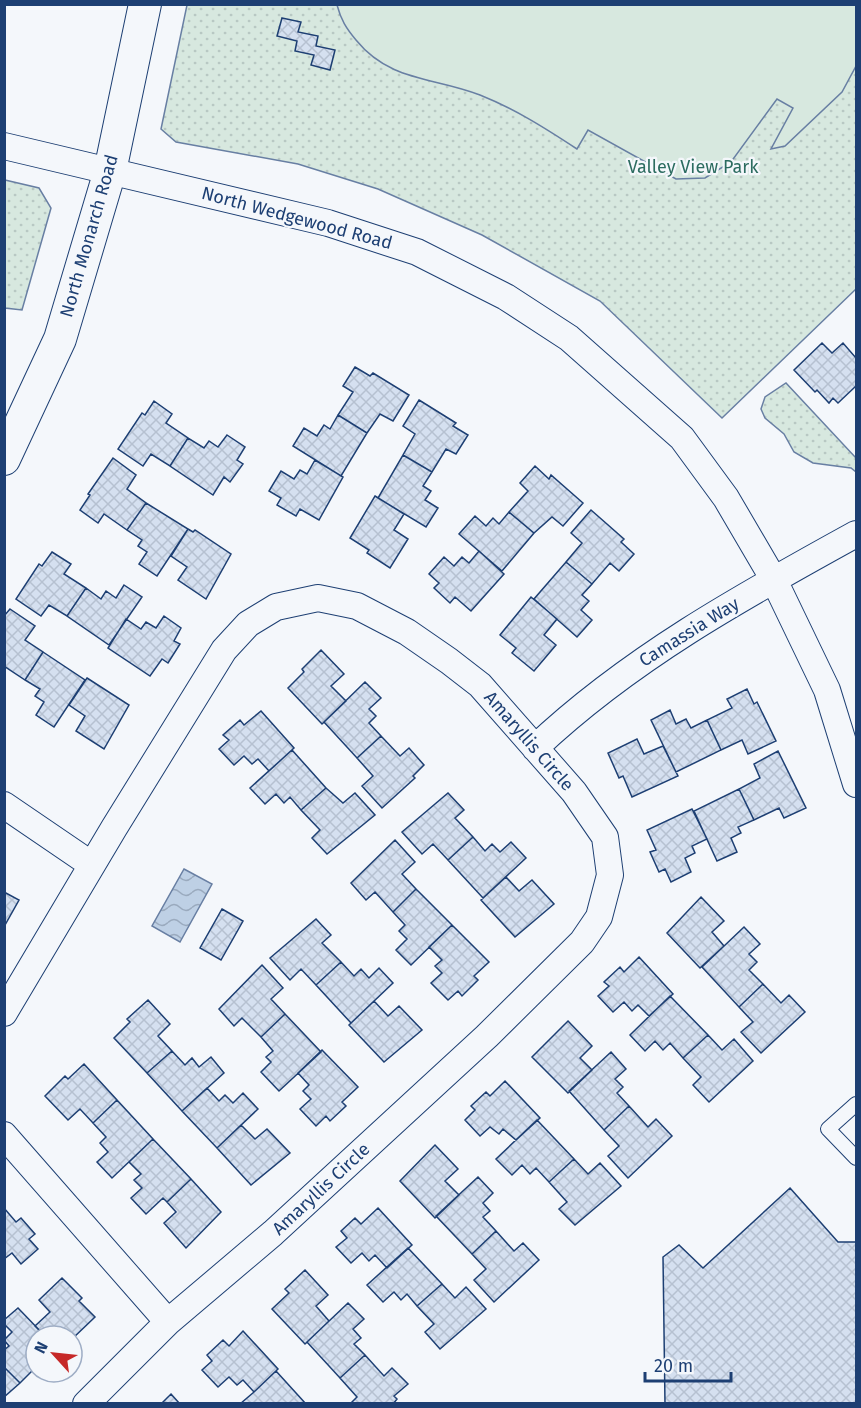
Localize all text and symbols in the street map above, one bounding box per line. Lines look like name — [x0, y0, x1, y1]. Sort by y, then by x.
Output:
street label: North Monarch Road — [55, 152, 123, 320]
park label: Valley View Park — [628, 156, 759, 178]
street label: North Wedgewood Road — [199, 182, 395, 254]
street label: Camassia Way — [635, 592, 743, 671]
street label: Amaryllis Circle — [480, 686, 578, 796]
street label: Amaryllis Circle — [268, 1138, 374, 1240]
north arrow — [24, 1324, 84, 1384]
text: N — [30, 1338, 52, 1356]
scale bar — [645, 1345, 730, 1383]
text: 20 m — [654, 1355, 693, 1377]

